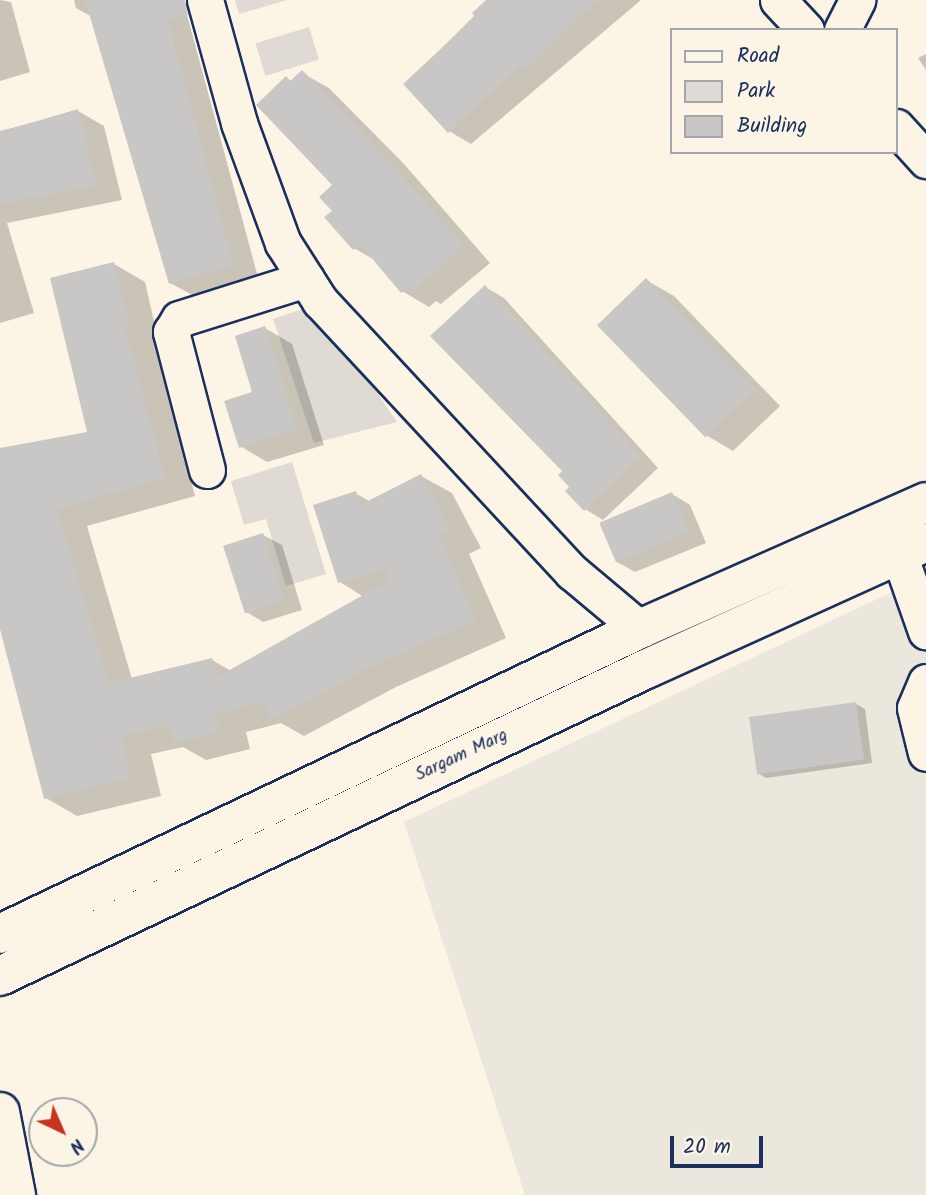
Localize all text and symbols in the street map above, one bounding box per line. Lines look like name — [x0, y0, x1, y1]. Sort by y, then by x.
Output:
legend — [670, 28, 898, 154]
text: Road — [737, 40, 779, 73]
text: Park — [737, 75, 775, 108]
text: Building — [737, 110, 807, 143]
street label: Sargam Marg — [412, 725, 512, 787]
north arrow — [28, 1097, 98, 1167]
scale bar — [674, 1122, 767, 1166]
text: N — [61, 1131, 91, 1161]
text: 20 m — [683, 1131, 731, 1164]

